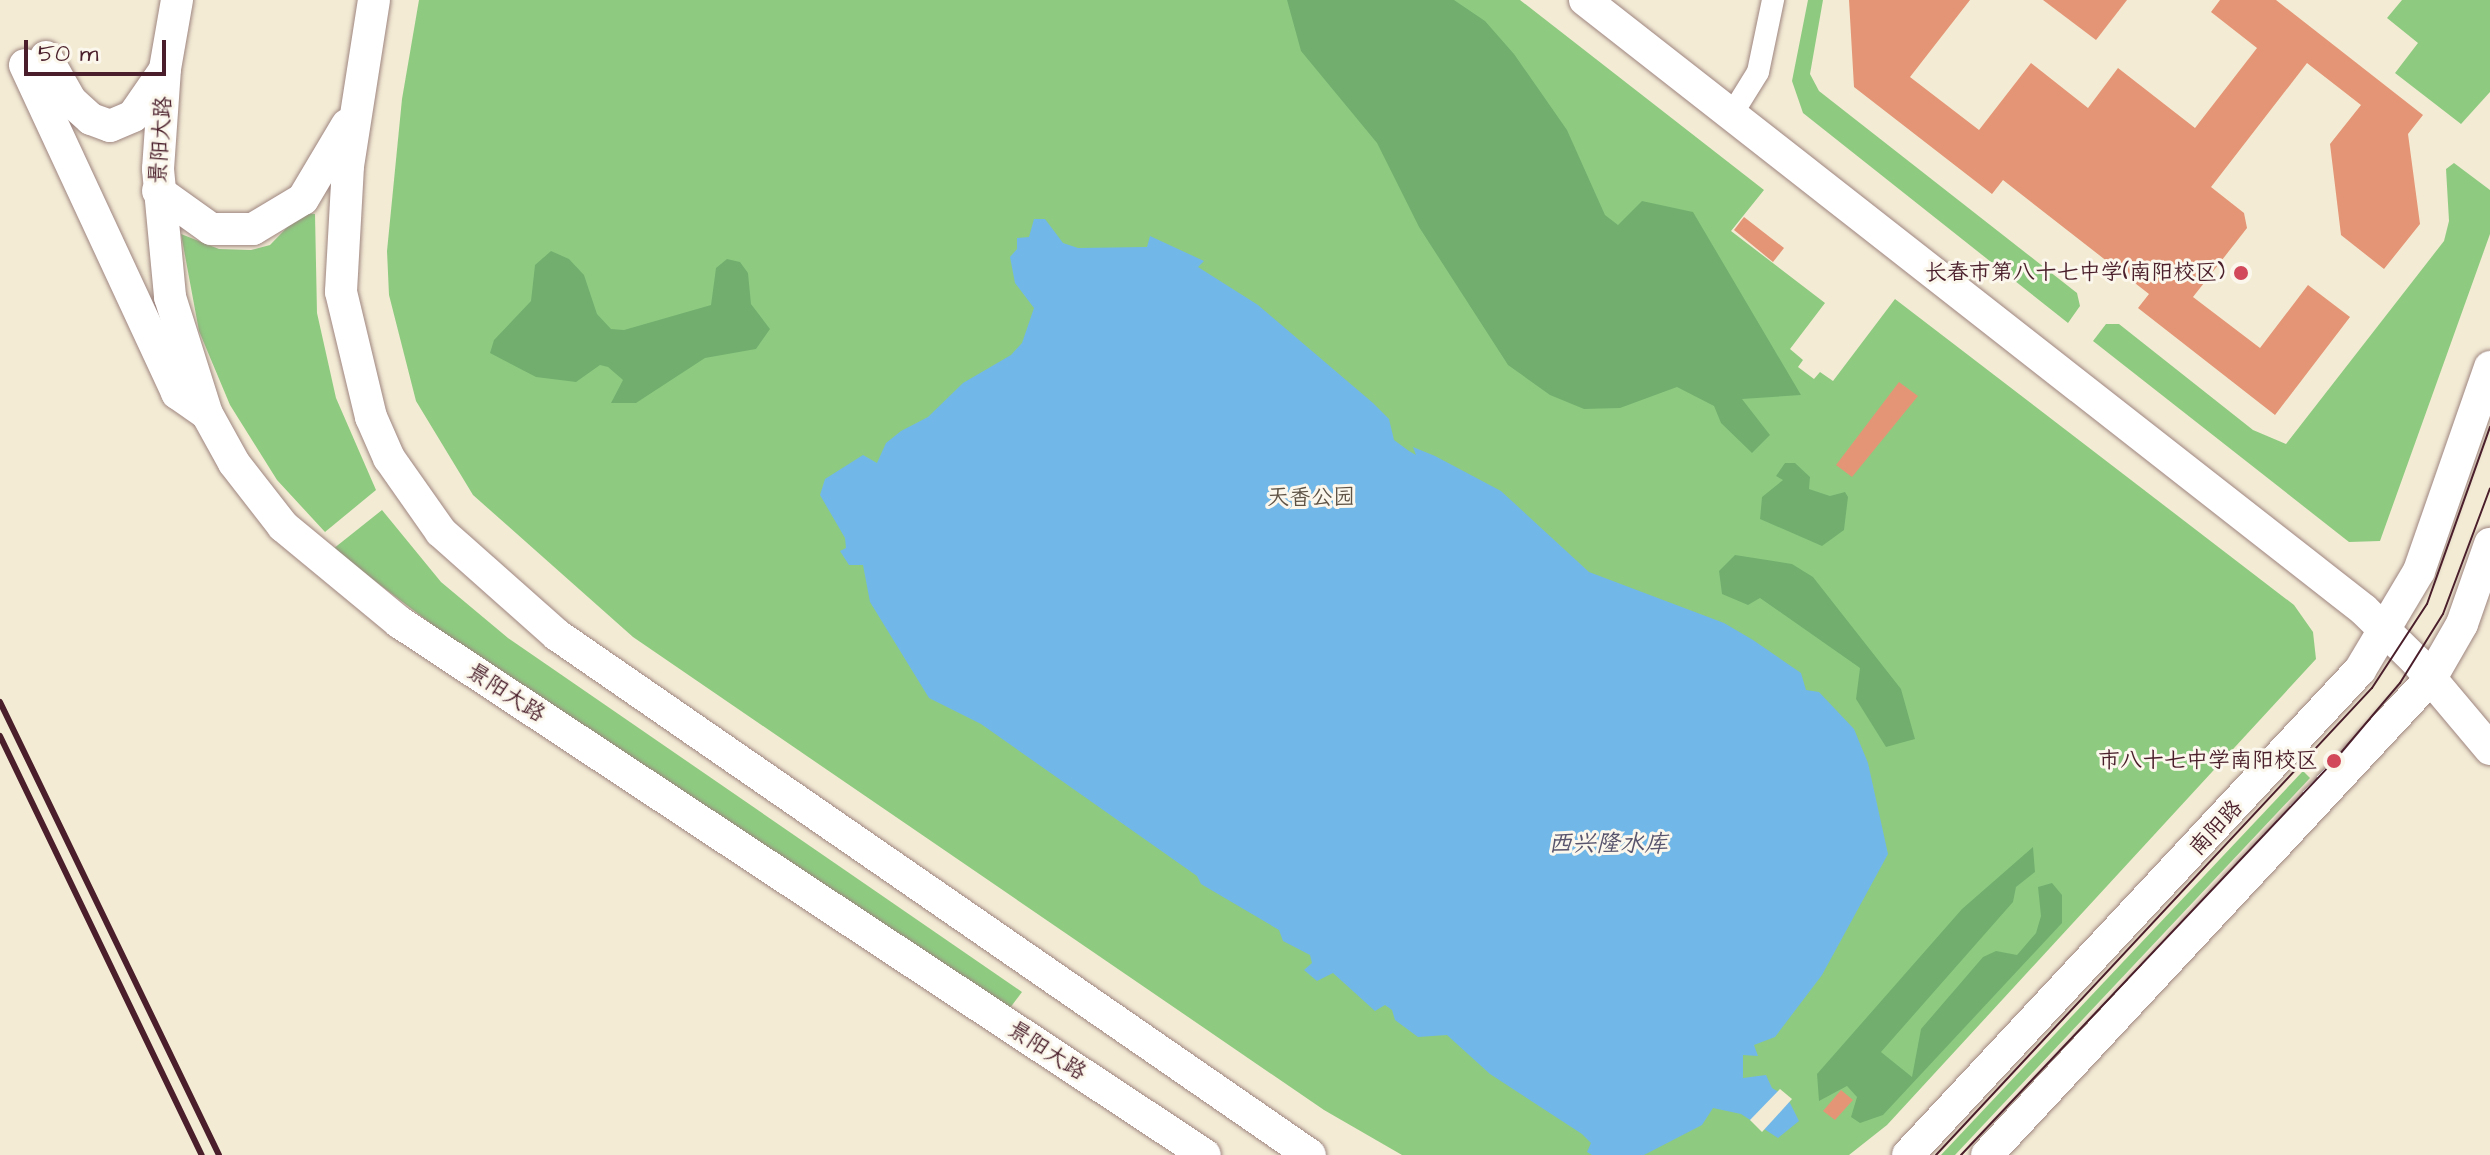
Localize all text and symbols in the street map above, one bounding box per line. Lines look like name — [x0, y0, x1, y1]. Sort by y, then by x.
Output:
scale bar — [28, 24, 170, 74]
text: 50 m — [38, 37, 98, 71]
street label: 景阳大路 — [145, 95, 177, 185]
place label: 长春市第八十七中学(南阳校区) — [1925, 260, 2225, 286]
marker: 长春市第八十七中学(南阳校区) — [2232, 264, 2250, 282]
park label: 天香公园 — [1267, 485, 1355, 511]
street label: 景阳大路 — [462, 658, 550, 728]
place label: 市八十七中学南阳校区 — [2098, 748, 2318, 774]
marker: 市八十七中学南阳校区 — [2325, 752, 2343, 770]
street label: 南阳路 — [2184, 795, 2248, 861]
water label: 西兴隆水库 — [1548, 831, 1668, 859]
street label: 景阳大路 — [1003, 1016, 1091, 1086]

